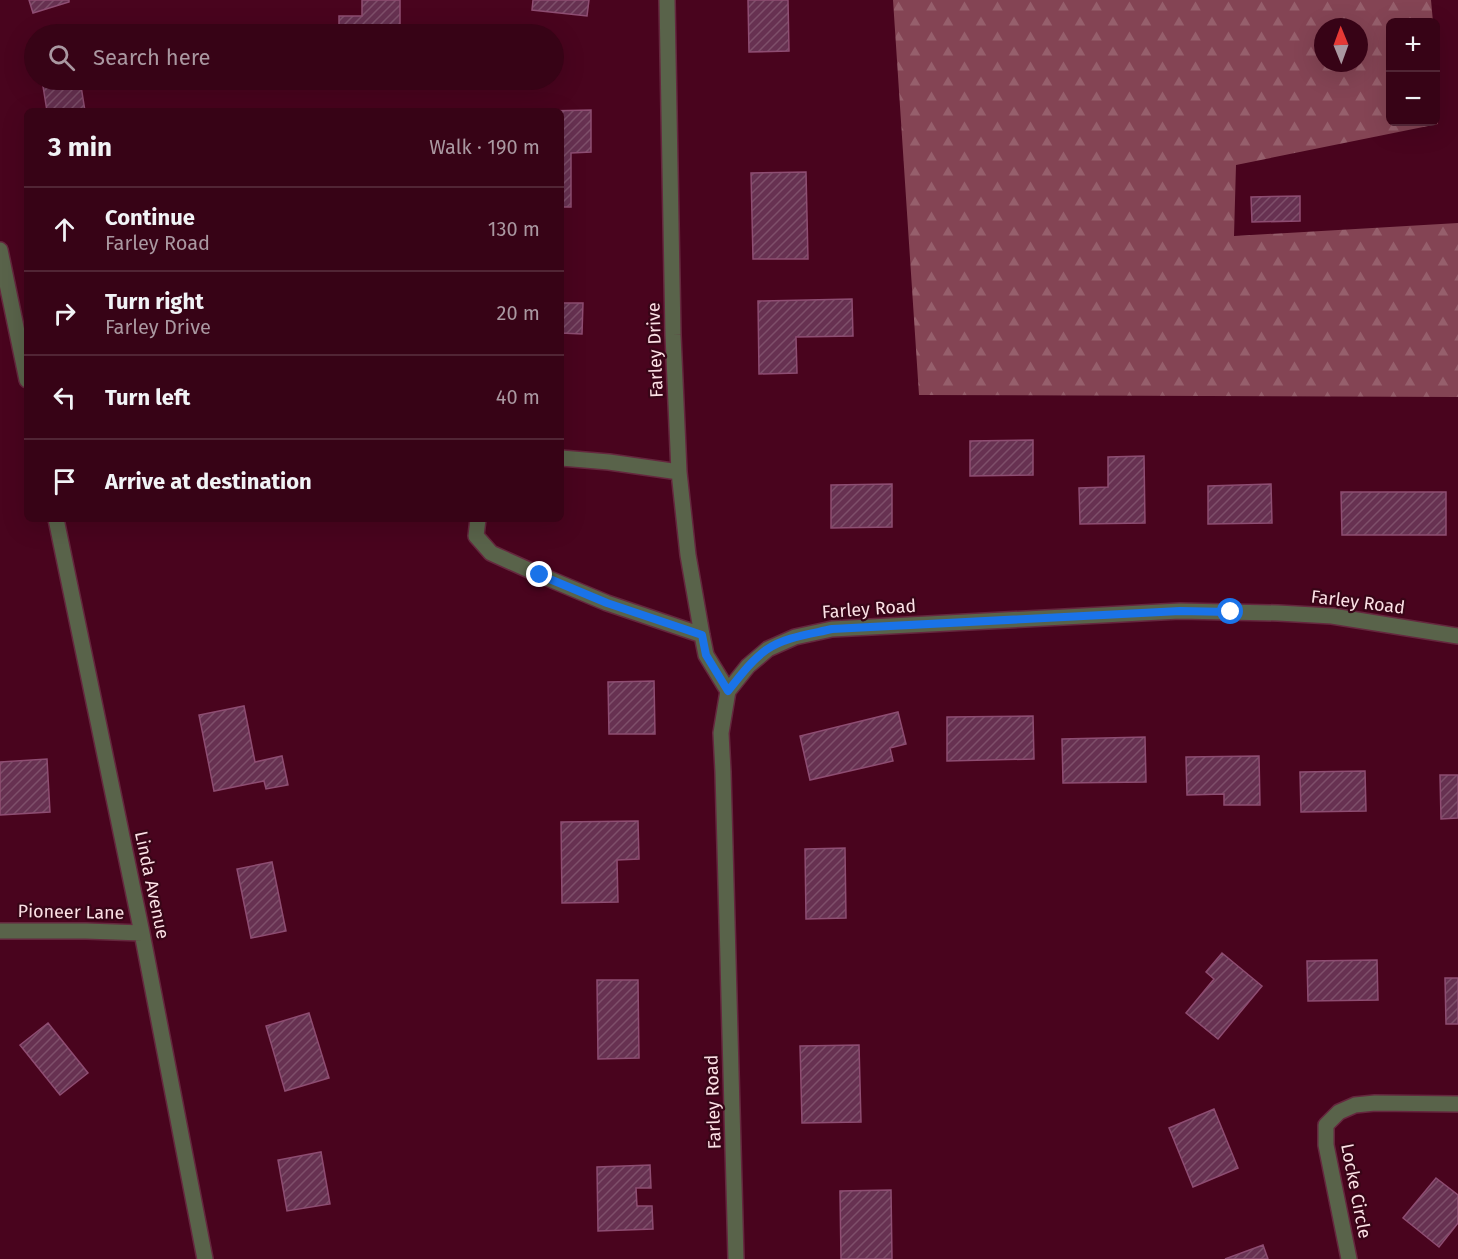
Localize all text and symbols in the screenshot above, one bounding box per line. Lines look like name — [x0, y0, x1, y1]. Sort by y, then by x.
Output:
north arrow — [1314, 18, 1368, 72]
map controls — [1386, 18, 1440, 126]
button: + — [1386, 18, 1440, 72]
search box — [24, 24, 564, 90]
icon: search — [45, 41, 78, 74]
text: Search here — [93, 44, 211, 71]
button: − — [1386, 72, 1440, 126]
text: 3 min — [48, 132, 112, 163]
text: Walk · 190 m — [429, 135, 540, 159]
text: Continue — [105, 204, 195, 231]
icon: ahead — [48, 213, 81, 246]
text: 130 m — [488, 217, 540, 241]
text: Farley Road — [105, 231, 210, 255]
text: Turn right — [105, 288, 204, 315]
icon: right — [48, 297, 81, 330]
text: 20 m — [497, 301, 540, 325]
street label: Farley Drive — [642, 302, 668, 398]
text: Farley Drive — [105, 315, 211, 339]
icon: left — [48, 381, 81, 414]
text: Turn left — [105, 384, 190, 411]
text: 40 m — [496, 385, 540, 409]
icon: arrive — [48, 465, 81, 498]
text: Arrive at destination — [105, 468, 312, 495]
route end — [526, 561, 552, 587]
street label: Farley Road — [1310, 585, 1406, 619]
street label: Farley Road — [821, 595, 917, 623]
route start — [1217, 598, 1243, 624]
street label: Linda Avenue — [130, 829, 174, 941]
street label: Pioneer Lane — [17, 900, 125, 924]
street label: Farley Road — [700, 1054, 726, 1150]
street label: Locke Circle — [1336, 1142, 1376, 1240]

